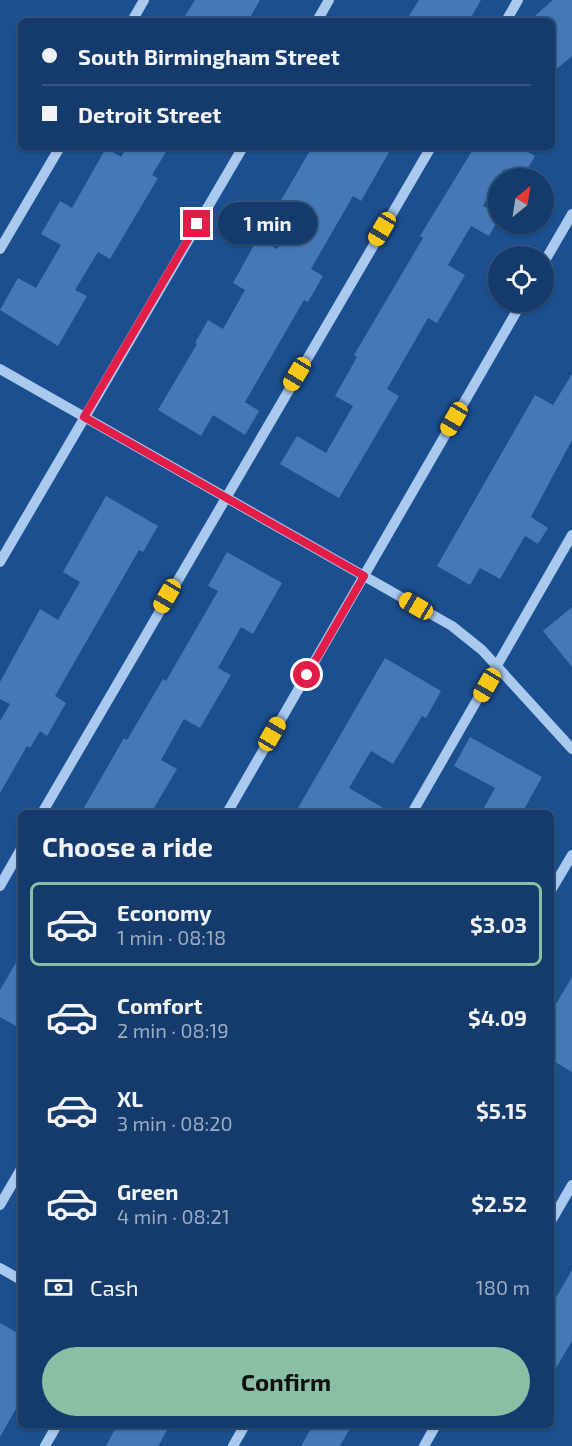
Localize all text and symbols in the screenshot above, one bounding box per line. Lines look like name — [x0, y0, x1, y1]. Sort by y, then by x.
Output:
text: South Birmingham Street — [78, 43, 340, 69]
text: Detroit Street — [78, 101, 221, 127]
north arrow — [488, 168, 554, 234]
map controls — [488, 168, 554, 312]
callout: 1 min — [218, 203, 317, 245]
car — [365, 209, 399, 249]
route end — [183, 210, 210, 237]
text: 1 min — [243, 211, 292, 235]
button: locate — [488, 246, 554, 312]
car — [280, 354, 314, 394]
car — [437, 399, 471, 439]
car — [150, 576, 184, 616]
car — [396, 589, 436, 623]
route start — [293, 661, 320, 688]
car — [470, 665, 504, 705]
car — [255, 714, 289, 754]
text: Choose a ride — [42, 830, 213, 862]
icon: car — [45, 897, 99, 951]
text: Economy — [117, 899, 212, 925]
text: $3.03 — [470, 911, 527, 937]
text: 1 min · 08:18 — [117, 925, 226, 949]
icon: car — [45, 990, 99, 1044]
text: Comfort — [117, 992, 202, 1018]
text: $4.09 — [468, 1004, 527, 1030]
text: 2 min · 08:19 — [117, 1018, 229, 1042]
icon: car — [45, 1083, 99, 1137]
text: XL — [117, 1085, 143, 1111]
text: $5.15 — [476, 1097, 527, 1123]
text: 3 min · 08:20 — [117, 1111, 233, 1135]
icon: car — [45, 1176, 99, 1230]
text: Green — [117, 1178, 179, 1204]
text: $2.52 — [471, 1190, 527, 1216]
text: 4 min · 08:21 — [117, 1204, 230, 1228]
icon: cash — [42, 1271, 75, 1304]
text: Cash — [90, 1274, 139, 1300]
text: 180 m — [476, 1275, 530, 1299]
button: Confirm — [42, 1347, 530, 1416]

